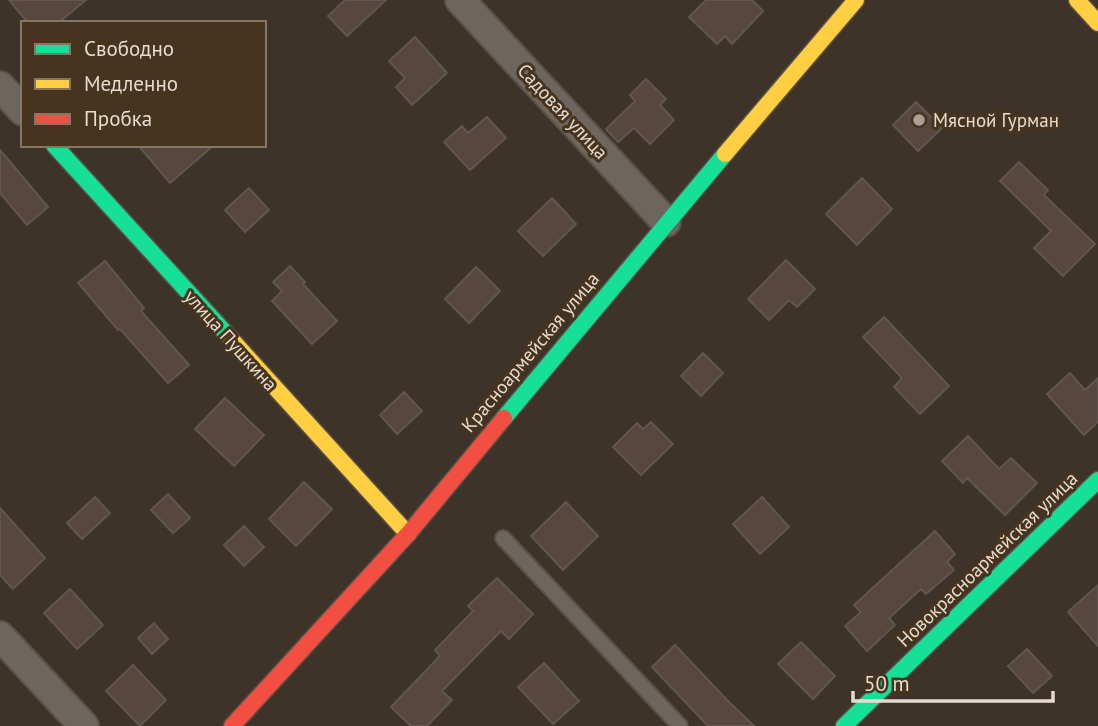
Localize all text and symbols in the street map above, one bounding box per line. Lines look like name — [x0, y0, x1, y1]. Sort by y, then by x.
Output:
legend — [21, 21, 266, 147]
text: Свободно — [84, 35, 174, 62]
street label: Садовая улица — [513, 58, 613, 164]
text: Медленно — [84, 70, 178, 97]
text: Пробка — [84, 105, 152, 132]
place label: Мясной Гурман — [933, 108, 1059, 132]
marker: Мясной Гурман — [911, 112, 927, 128]
street label: Красноармейская улица — [456, 267, 604, 437]
street label: улица Пушкина — [179, 284, 283, 396]
street label: Новокрасноармейская улица — [892, 466, 1082, 652]
scale bar — [853, 660, 1052, 704]
text: 50 m — [864, 670, 910, 697]

